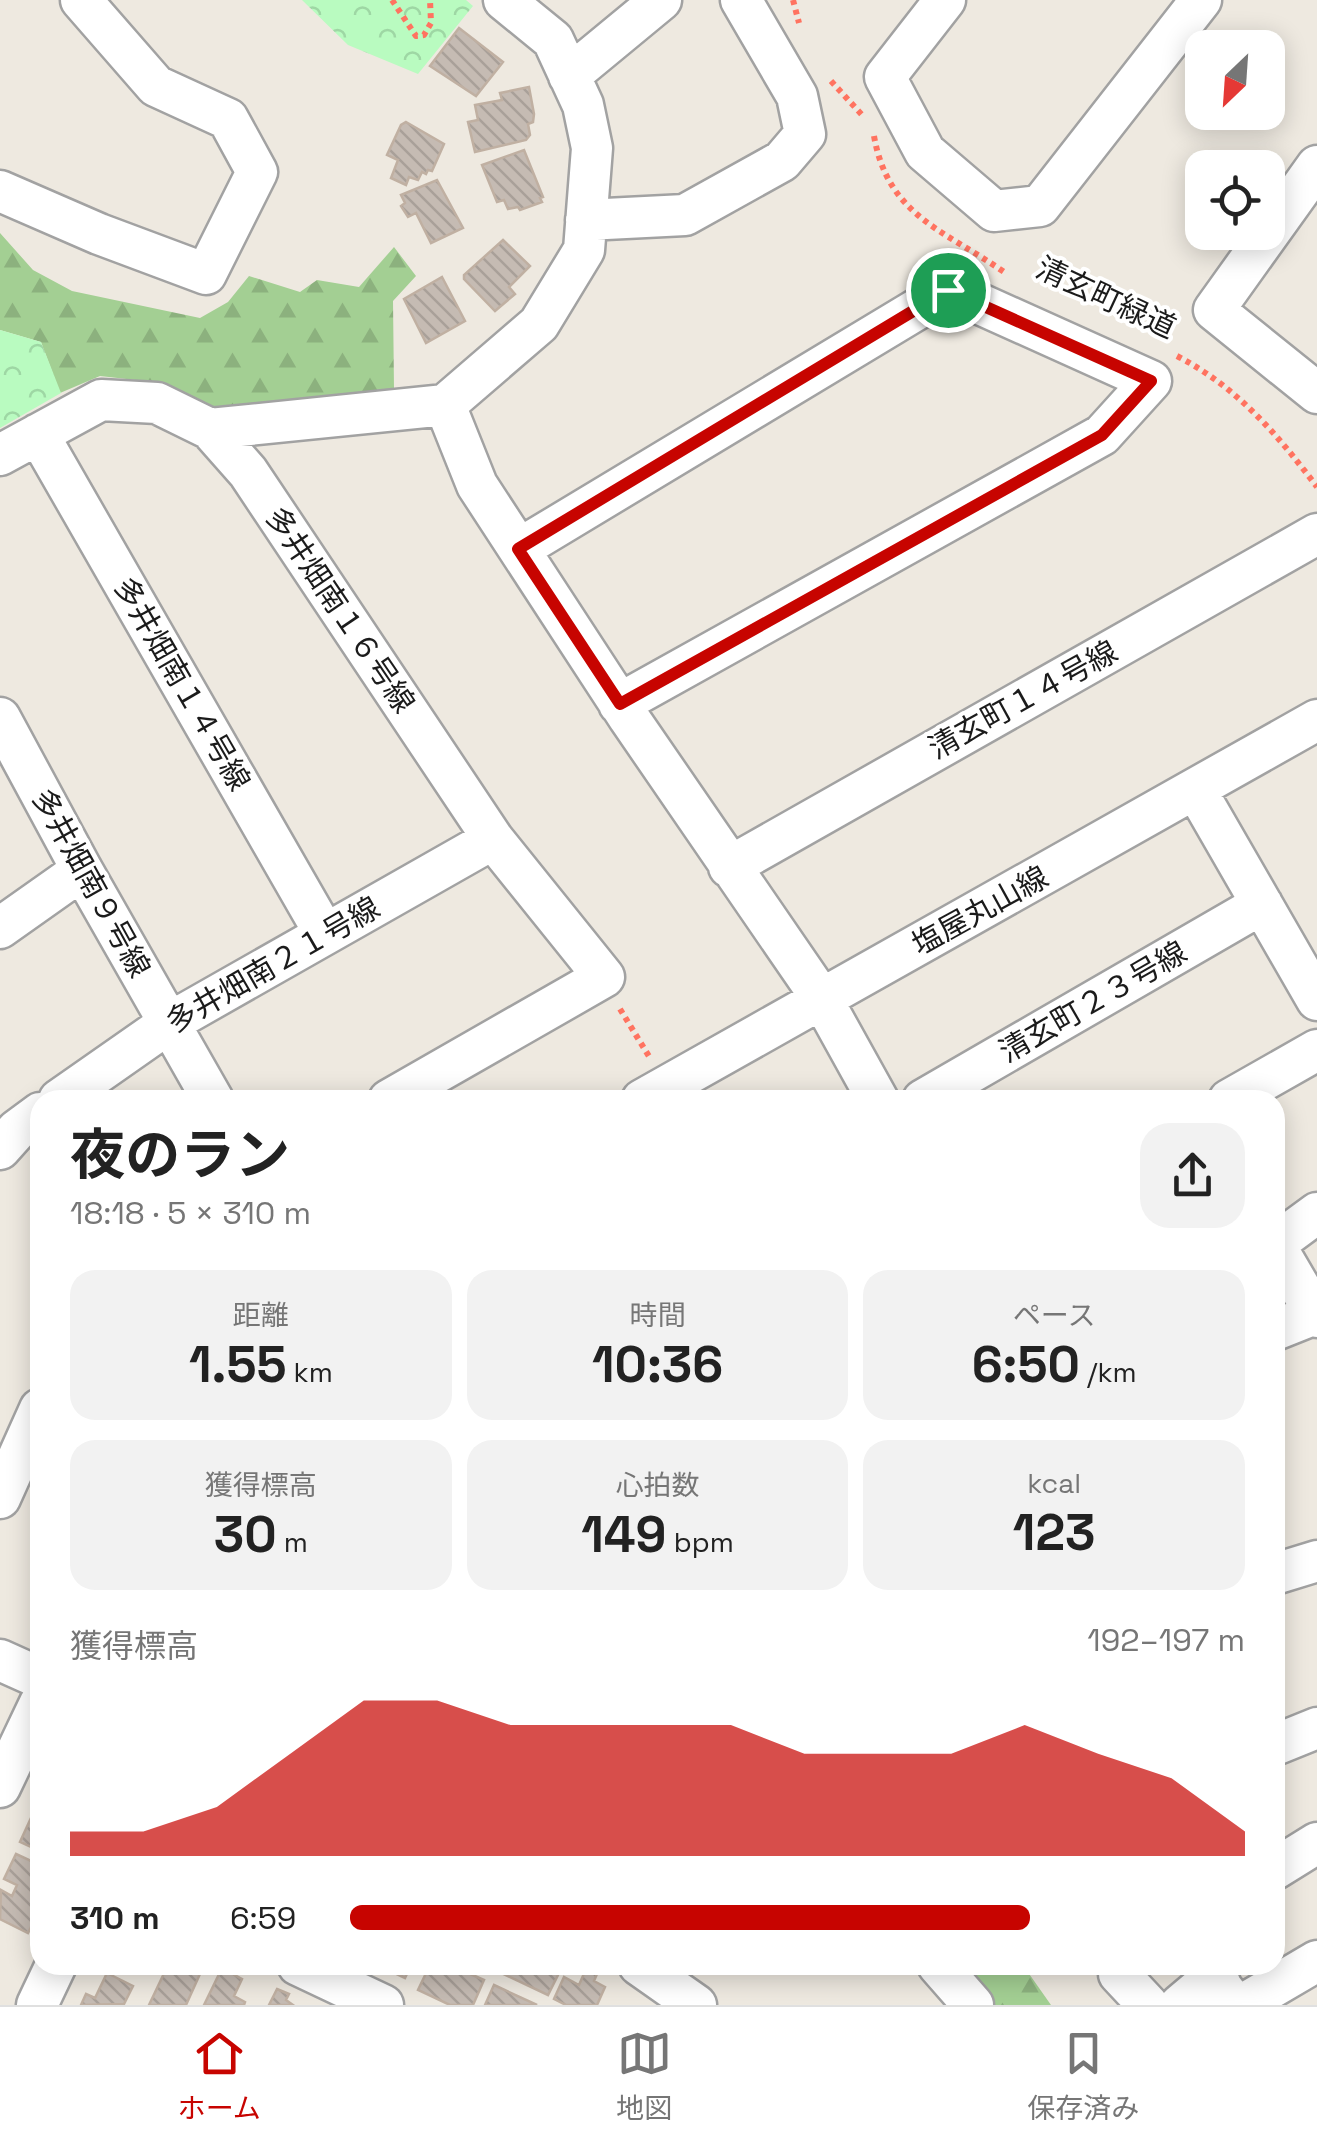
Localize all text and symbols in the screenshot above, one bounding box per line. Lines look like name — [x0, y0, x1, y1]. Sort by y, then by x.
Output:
north arrow — [1185, 30, 1285, 130]
map controls — [1185, 30, 1285, 250]
button: locate — [1185, 150, 1285, 250]
pin — [906, 248, 991, 333]
street label: 清玄町緑道 — [1030, 248, 1182, 347]
icon: arrive — [921, 263, 976, 318]
street label: 多井畑南１６号線 — [257, 499, 424, 720]
street label: 多井畑南１４号線 — [106, 570, 259, 797]
street label: 清玄町１４号線 — [921, 632, 1124, 768]
street label: 多井畑南９号線 — [23, 781, 159, 984]
street label: 塩屋丸山線 — [905, 857, 1055, 964]
street label: 多井畑南２１号線 — [159, 888, 386, 1041]
street label: 清玄町２３号線 — [992, 932, 1193, 1071]
text: 夜のラン — [70, 1120, 290, 1190]
button: share — [1140, 1123, 1245, 1228]
text: 18:18 · 5 × 310 m — [70, 1193, 311, 1233]
text: 距離 — [233, 1297, 289, 1333]
text: 時間 — [629, 1297, 686, 1333]
text: ペース — [1013, 1297, 1095, 1333]
text: 1.55 — [189, 1333, 286, 1397]
text: 10:36 — [592, 1333, 723, 1397]
text: 6:50 — [972, 1333, 1080, 1397]
text: km — [286, 1354, 333, 1390]
text: /km — [1080, 1354, 1137, 1390]
text: kcal — [1027, 1465, 1081, 1501]
text: 獲得標高 — [205, 1467, 317, 1503]
text: 心拍数 — [615, 1467, 700, 1503]
text: 123 — [1013, 1501, 1096, 1565]
text: 30 — [214, 1503, 277, 1567]
text: 149 — [581, 1503, 666, 1567]
text: m — [277, 1524, 308, 1560]
text: bpm — [666, 1524, 734, 1560]
text: 192–197 m — [1087, 1620, 1245, 1660]
text: 獲得標高 — [70, 1626, 198, 1666]
text: 310 m — [70, 1898, 160, 1938]
text: 6:59 — [230, 1898, 296, 1938]
tab: ホーム — [178, 2026, 261, 2126]
tab: 地図 — [616, 2026, 672, 2126]
tab: 保存済み — [1027, 2026, 1139, 2126]

